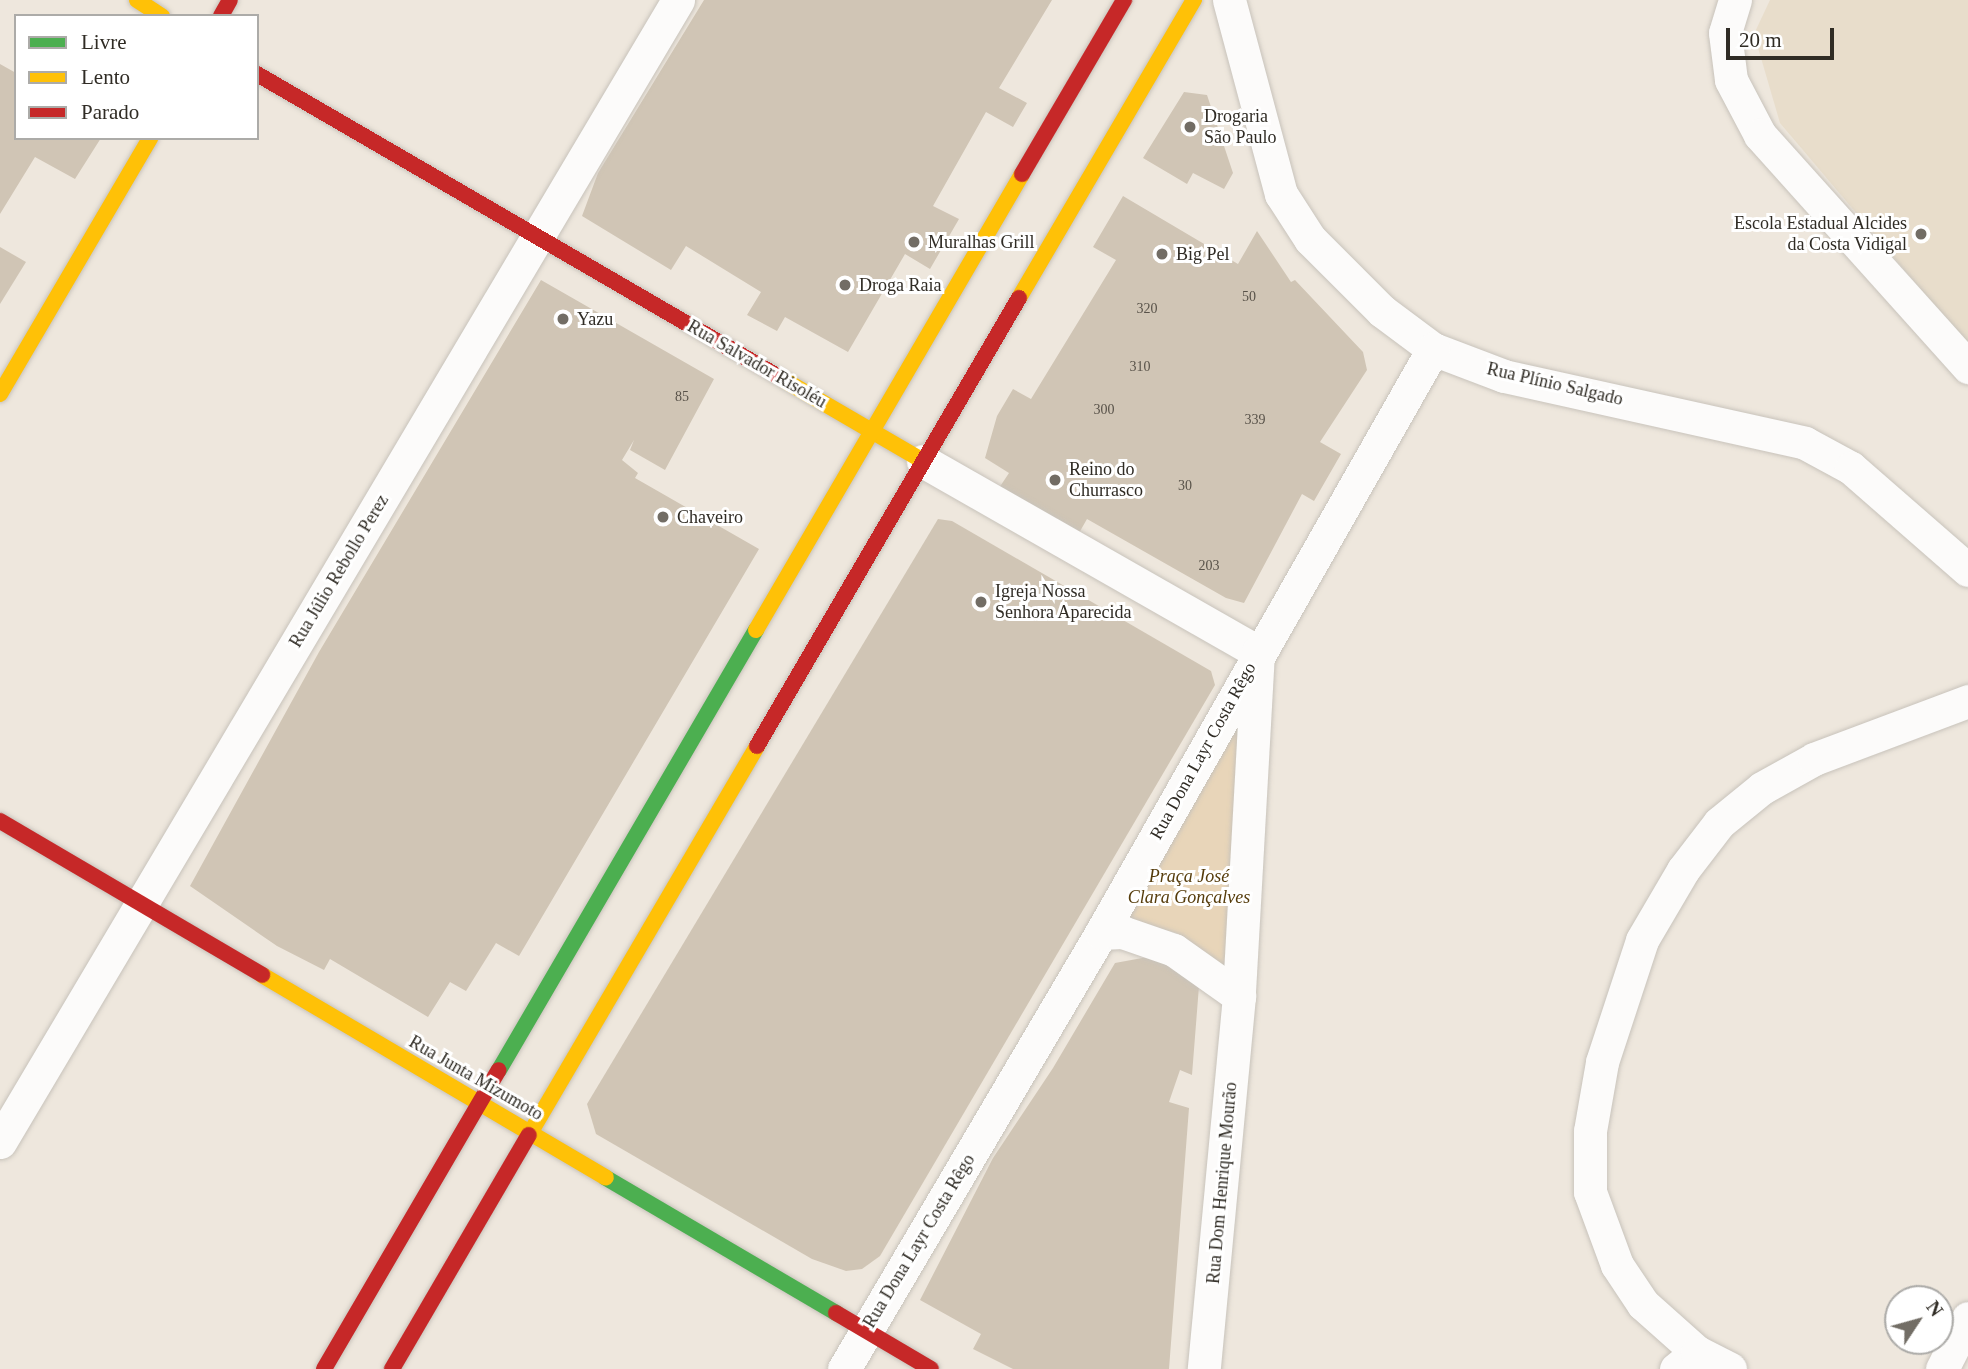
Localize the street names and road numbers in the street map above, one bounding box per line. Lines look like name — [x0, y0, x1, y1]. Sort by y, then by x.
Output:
street label: Rua Salvador Risoléu — [684, 315, 830, 413]
street label: Rua Plínio Salgado — [1485, 358, 1625, 410]
street label: Rua Júlio Rebollo Perez — [285, 491, 393, 651]
street label: Rua Dona Layr Costa Rêgo — [1145, 659, 1261, 843]
street label: Rua Junta Mizumoto — [405, 1031, 547, 1125]
street label: Rua Dom Henrique Mourão — [1202, 1081, 1242, 1285]
street label: Rua Dona Layr Costa Rêgo — [859, 1150, 979, 1332]

